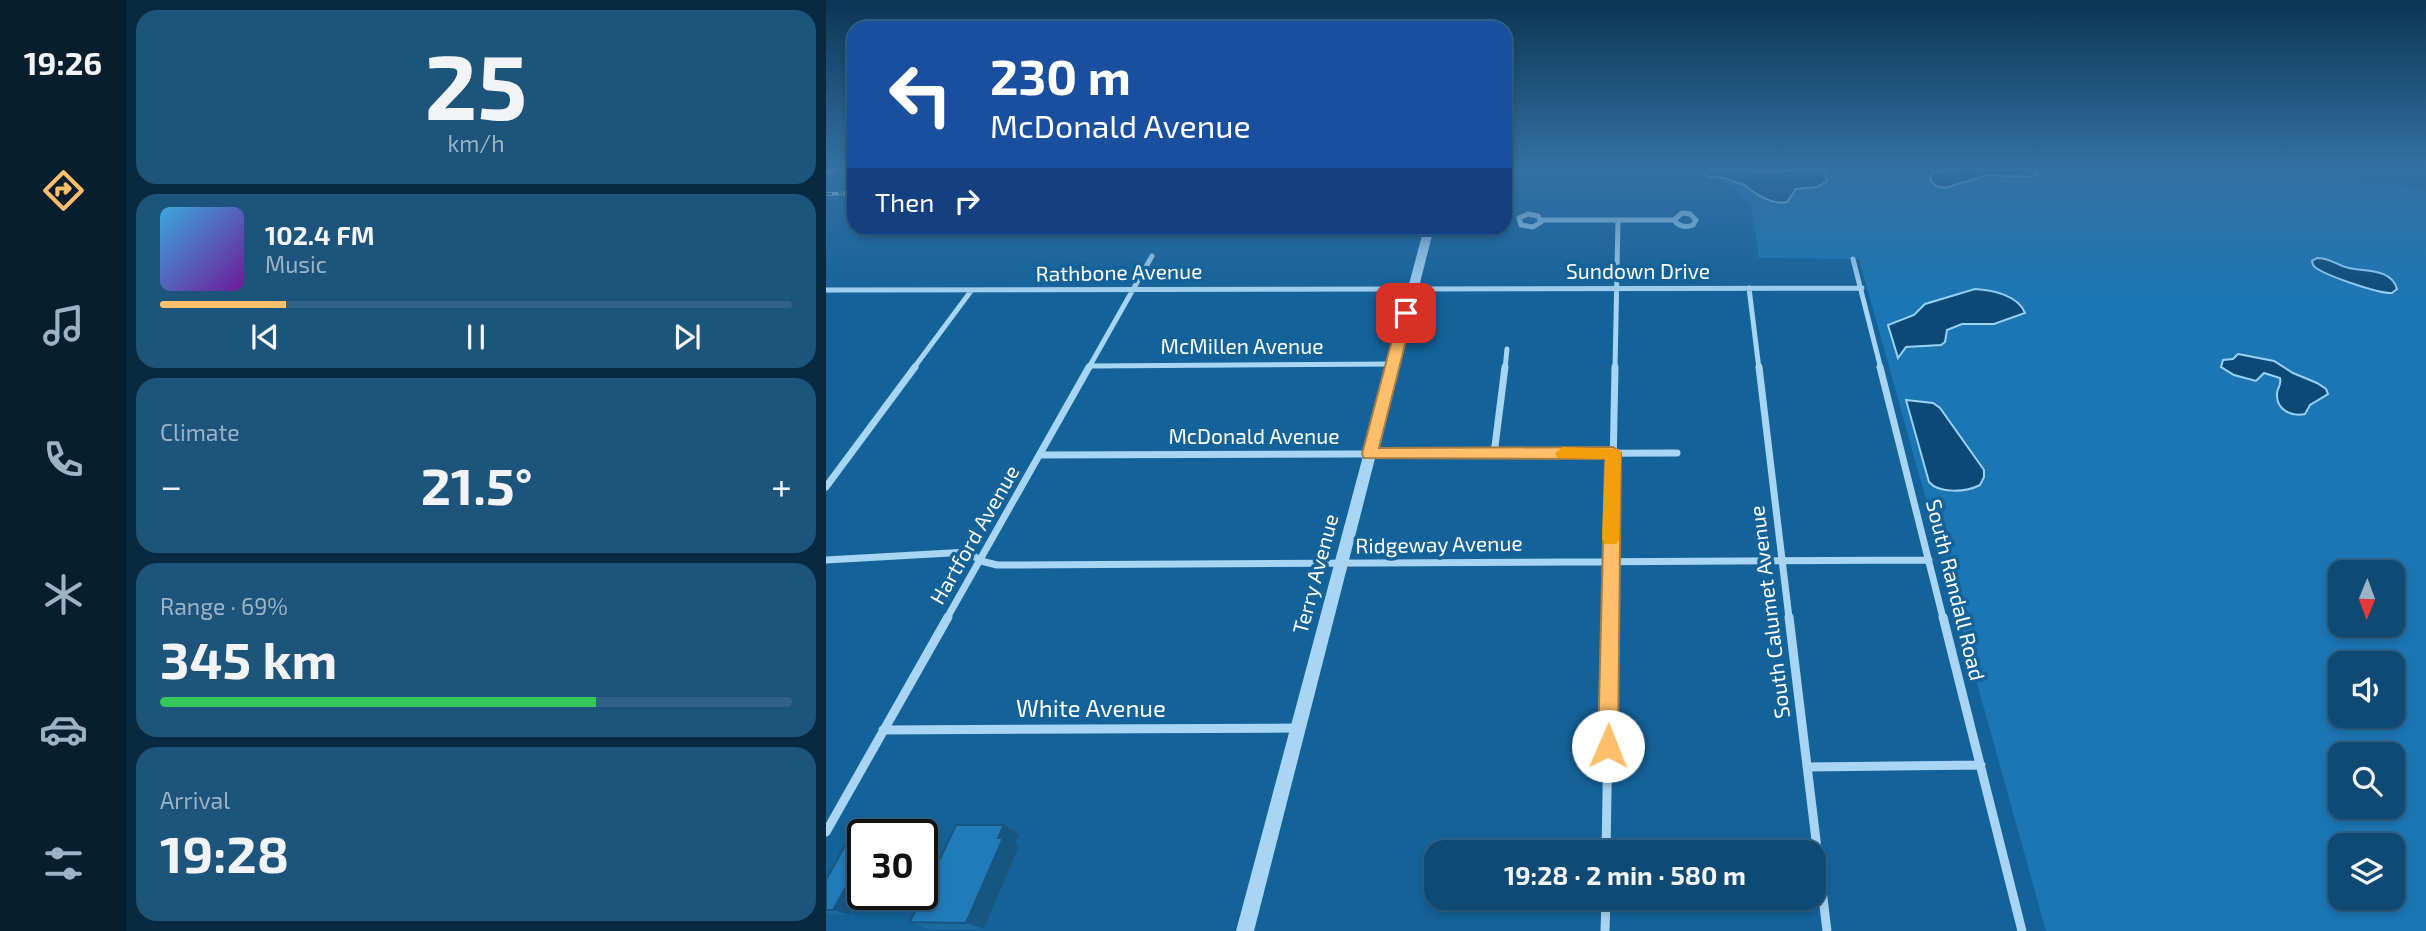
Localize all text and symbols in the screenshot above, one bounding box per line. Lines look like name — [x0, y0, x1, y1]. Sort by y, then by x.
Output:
text: 25 — [424, 29, 528, 138]
text: 19:26 — [24, 43, 102, 81]
text: 230 m — [990, 46, 1131, 105]
icon: left — [875, 49, 966, 140]
text: McDonald Avenue — [990, 106, 1251, 144]
text: km/h — [447, 129, 505, 157]
icon: directions — [39, 166, 88, 215]
icon: right — [948, 182, 986, 220]
text: Then — [875, 186, 934, 217]
text: 102.4 FM — [265, 219, 374, 250]
text: Music — [265, 250, 327, 278]
street label: Rathbone Avenue — [1035, 258, 1202, 285]
street label: Sundown Drive — [1566, 258, 1710, 283]
pin — [1376, 283, 1436, 343]
icon: arrive — [1387, 294, 1425, 332]
icon: music — [39, 301, 88, 350]
icon: previous — [246, 318, 284, 356]
icon: pause — [457, 318, 495, 356]
icon: next — [668, 318, 706, 356]
street label: McMillen Avenue — [1161, 333, 1323, 358]
text: Climate — [160, 418, 240, 446]
street label: McDonald Avenue — [1168, 423, 1340, 448]
icon: phone — [39, 435, 88, 484]
text: 21.5° — [421, 453, 533, 515]
street label: Hartford Avenue — [924, 460, 1024, 608]
text: − — [160, 462, 182, 508]
text: + — [771, 462, 792, 508]
street label: South Randall Road — [1922, 496, 1991, 683]
street label: South Calumet Avenue — [1743, 504, 1794, 720]
street label: Terry Avenue — [1287, 511, 1343, 636]
street label: Ridgeway Avenue — [1355, 530, 1523, 557]
north arrow — [2328, 560, 2404, 637]
map controls — [2328, 560, 2405, 910]
icon: climate — [39, 570, 88, 619]
text: Range · 69% — [160, 592, 288, 620]
text: 345 km — [160, 627, 337, 689]
button: sound — [2328, 651, 2405, 728]
street label: White Avenue — [1016, 693, 1166, 722]
icon: car — [39, 705, 88, 754]
position arrow — [1571, 709, 1645, 783]
button: search — [2328, 742, 2405, 819]
text: Arrival — [160, 786, 230, 814]
speed limit sign: 30 — [847, 819, 938, 910]
text: 19:28 — [160, 821, 289, 883]
button: layers — [2328, 833, 2405, 910]
icon: filters — [39, 839, 88, 888]
text: 19:28 · 2 min · 580 m — [1504, 859, 1746, 890]

